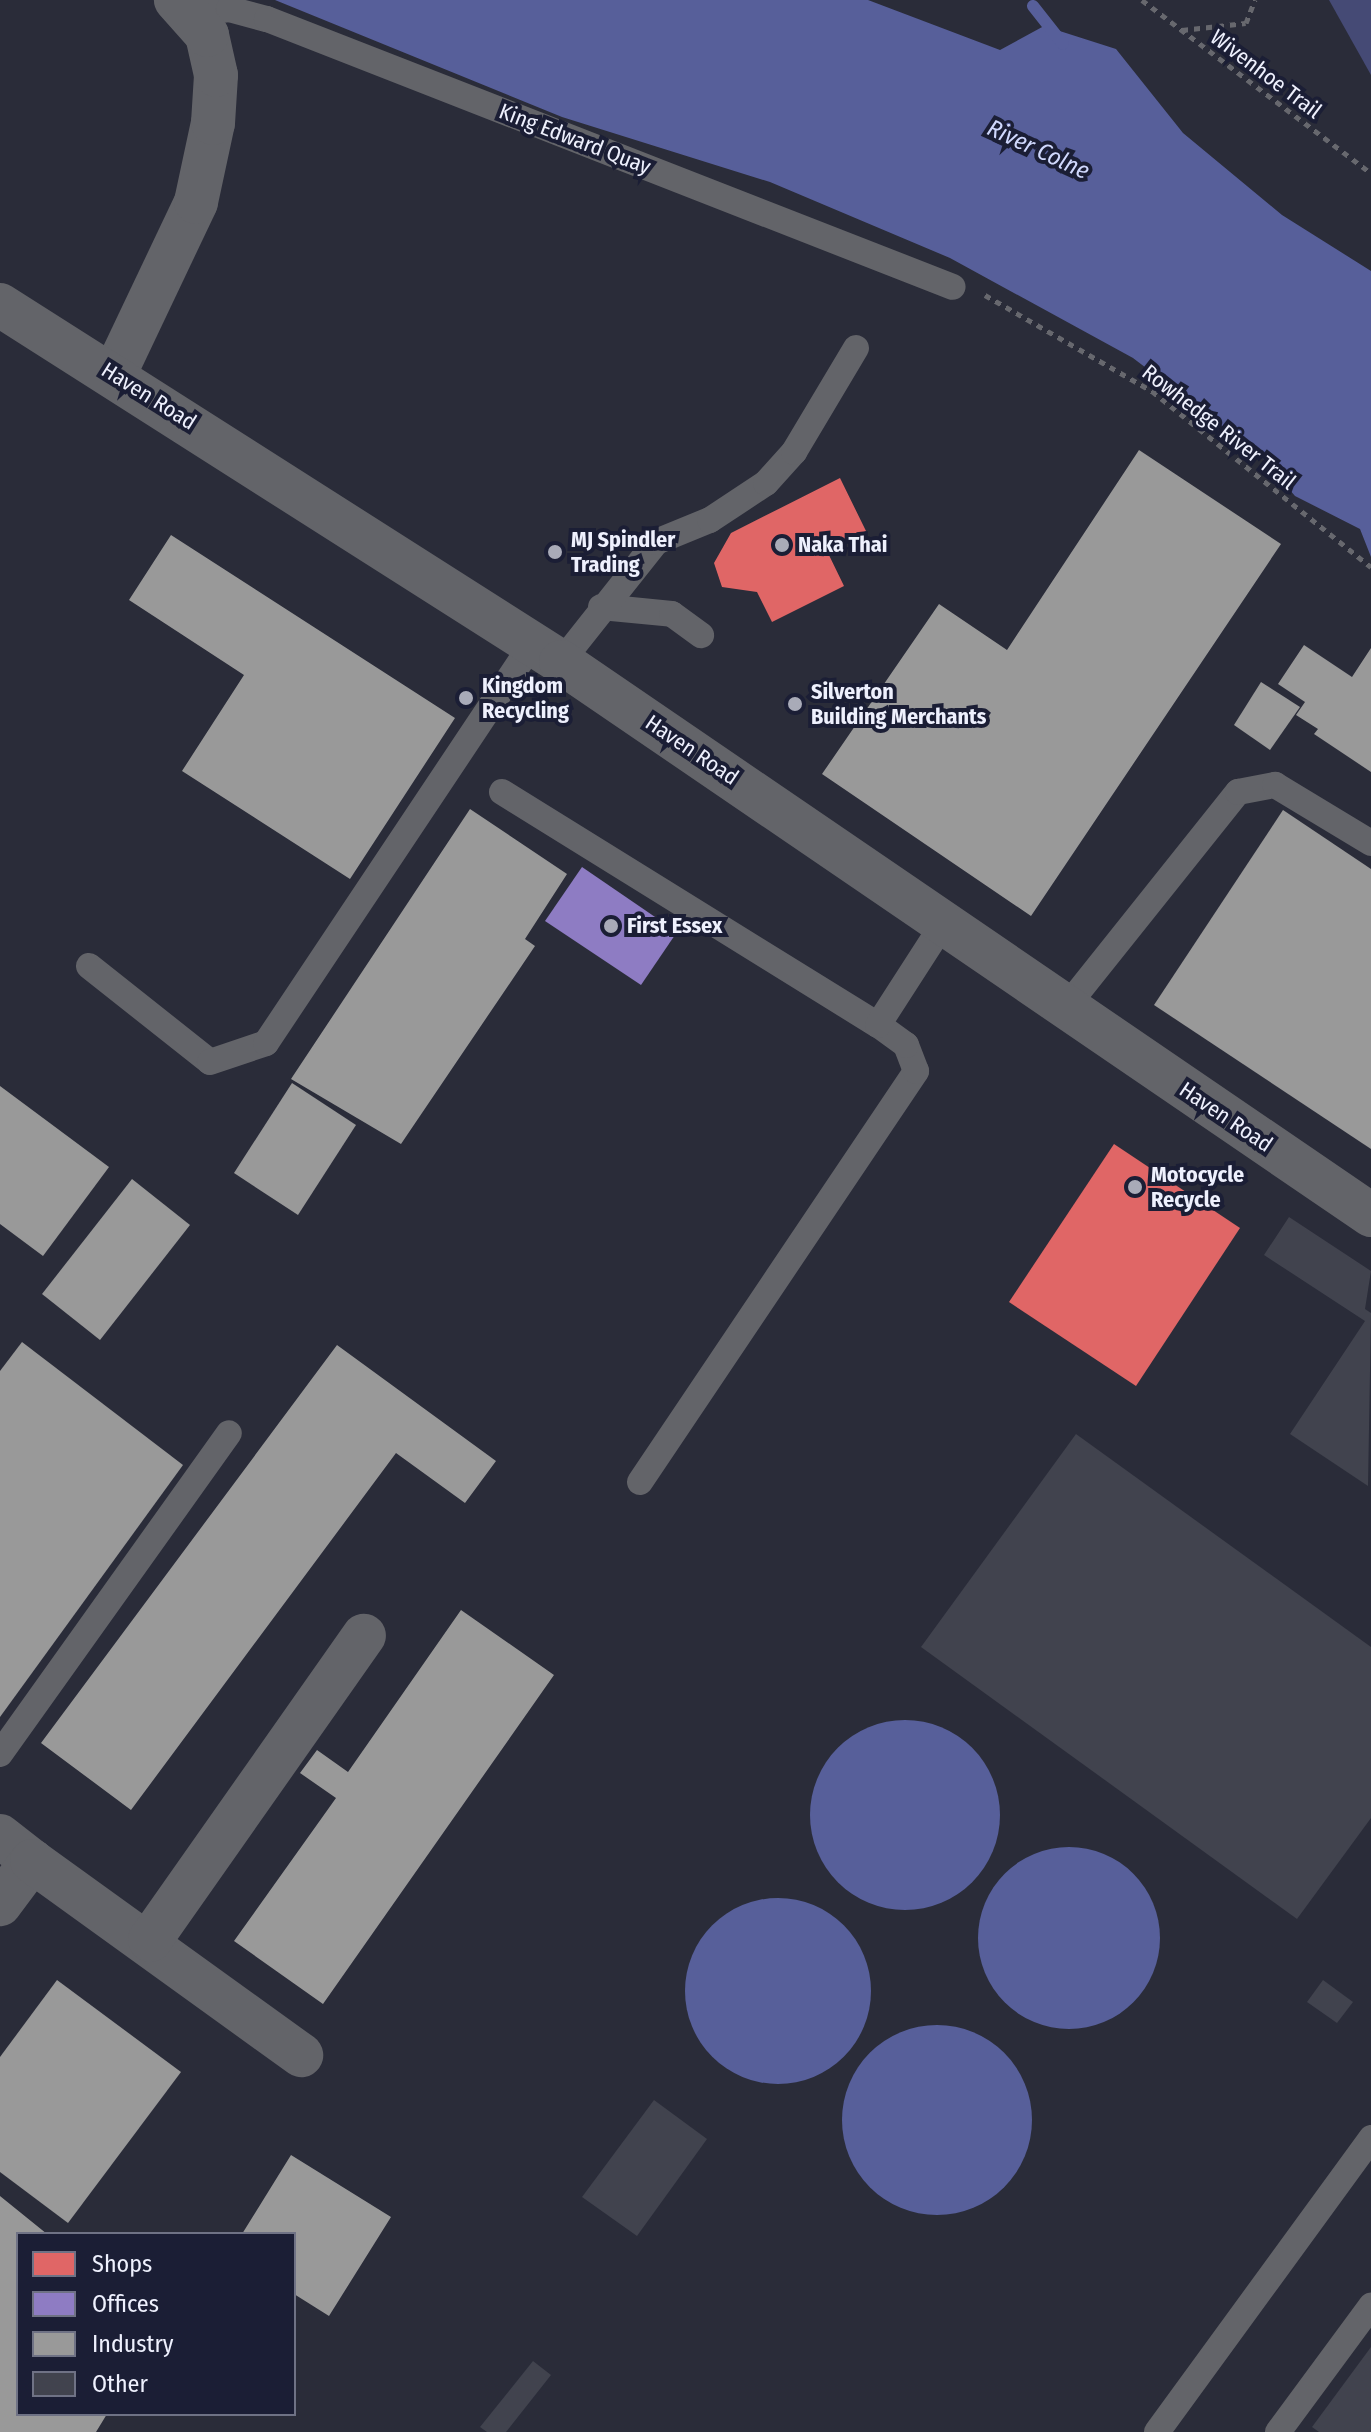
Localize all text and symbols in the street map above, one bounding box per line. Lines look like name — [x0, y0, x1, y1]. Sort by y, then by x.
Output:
street label: Wivenhoe Trail — [1205, 24, 1327, 124]
street label: King Edward Quay — [495, 98, 655, 180]
water label: River Colne — [982, 114, 1094, 186]
street label: Haven Road — [97, 357, 201, 435]
street label: Rowhedge River Trail — [1137, 359, 1301, 495]
place label: MJ Spindler Trading — [571, 526, 675, 578]
place label: Naka Thai — [798, 532, 887, 558]
marker: Naka Thai — [773, 536, 791, 554]
marker: MJ Spindler Trading — [546, 543, 564, 561]
place label: Kingdom Recycling — [482, 672, 569, 724]
place label: Silverton Building Merchants — [811, 678, 986, 730]
marker: Kingdom Recycling — [457, 689, 475, 707]
marker: Silverton Building Merchants — [786, 695, 804, 713]
street label: Haven Road — [640, 709, 744, 791]
place label: First Essex — [627, 913, 722, 939]
marker: First Essex — [602, 917, 620, 935]
street label: Haven Road — [1174, 1076, 1278, 1158]
place label: Motocycle Recycle — [1151, 1161, 1244, 1212]
marker: Motocycle Recycle — [1126, 1178, 1144, 1196]
legend — [16, 2232, 296, 2416]
text: Shops — [92, 2250, 152, 2278]
text: Offices — [92, 2290, 159, 2318]
text: Industry — [92, 2330, 174, 2358]
text: Other — [92, 2370, 148, 2398]

